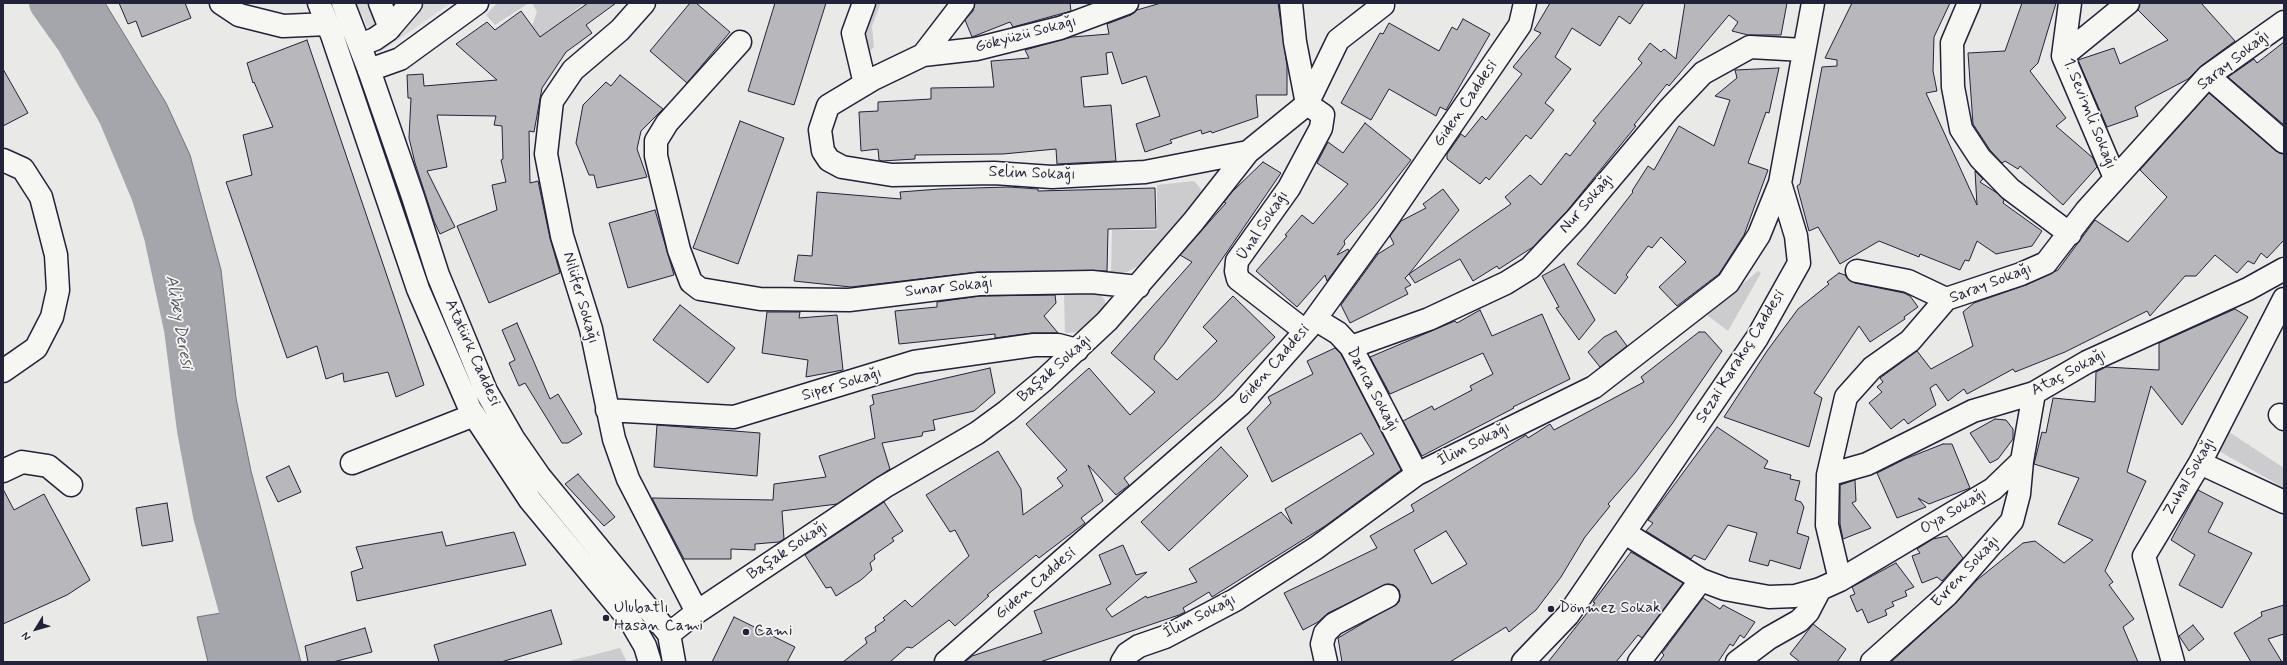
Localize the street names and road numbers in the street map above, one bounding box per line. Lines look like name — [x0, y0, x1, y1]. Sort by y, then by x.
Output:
street label: Gökyüzü Sokağı — [973, 12, 1079, 58]
street label: Saray Sokağı — [2194, 27, 2274, 95]
street label: 1. Sevimli Sokağı — [2058, 56, 2120, 172]
street label: Giden Caddesi — [1430, 57, 1502, 151]
street label: Selim Sokağı — [988, 163, 1076, 185]
street label: Nur Sokağı — [1556, 170, 1618, 238]
street label: Ünal Sokağı — [1233, 187, 1293, 265]
street label: Nilüfer Sokağı — [558, 250, 602, 346]
street label: Saray Sokağı — [1947, 260, 2035, 308]
street label: Sunar Sokağı — [904, 274, 994, 302]
street label: Sezai Karakoç Caddesi — [1692, 287, 1790, 427]
street label: Atatürk Caddesi — [440, 297, 504, 409]
street label: Giden Caddesi — [1234, 321, 1314, 409]
street label: Başak Sokağı — [1014, 331, 1096, 407]
street label: Darıca Sokağı — [1342, 344, 1402, 436]
street label: Ataç Sokağı — [2028, 345, 2110, 401]
street label: Siper Sokağı — [800, 364, 884, 406]
street label: İlim Sokağı — [1435, 419, 1513, 471]
street label: Zuhal Sokağı — [2160, 434, 2220, 520]
street label: Oya Sokağı — [1917, 485, 1991, 539]
street label: Başak Sokağı — [744, 517, 832, 585]
street label: Evren Sokağı — [1928, 532, 2004, 612]
street label: Giden Caddesi — [992, 544, 1080, 624]
street label: İlim Sokağı — [1161, 591, 1239, 643]

